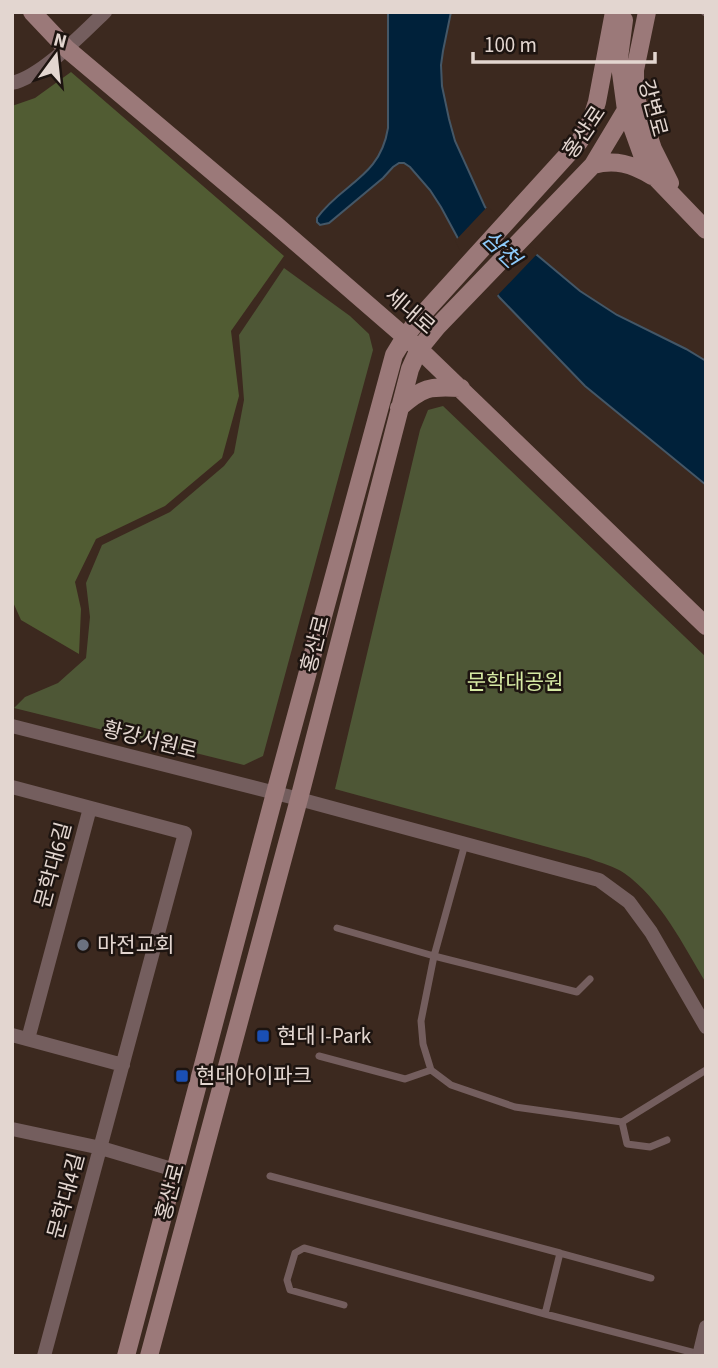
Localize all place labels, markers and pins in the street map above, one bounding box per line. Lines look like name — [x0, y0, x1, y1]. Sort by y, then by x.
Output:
place label: 마전교회 — [97, 930, 174, 960]
marker: 마전교회 — [75, 937, 91, 953]
place label: 현대 I-Park — [277, 1021, 372, 1051]
marker: 현대 I-Park — [255, 1028, 271, 1044]
place label: 현대아이파크 — [196, 1061, 312, 1091]
marker: 현대아이파크 — [174, 1068, 190, 1084]

